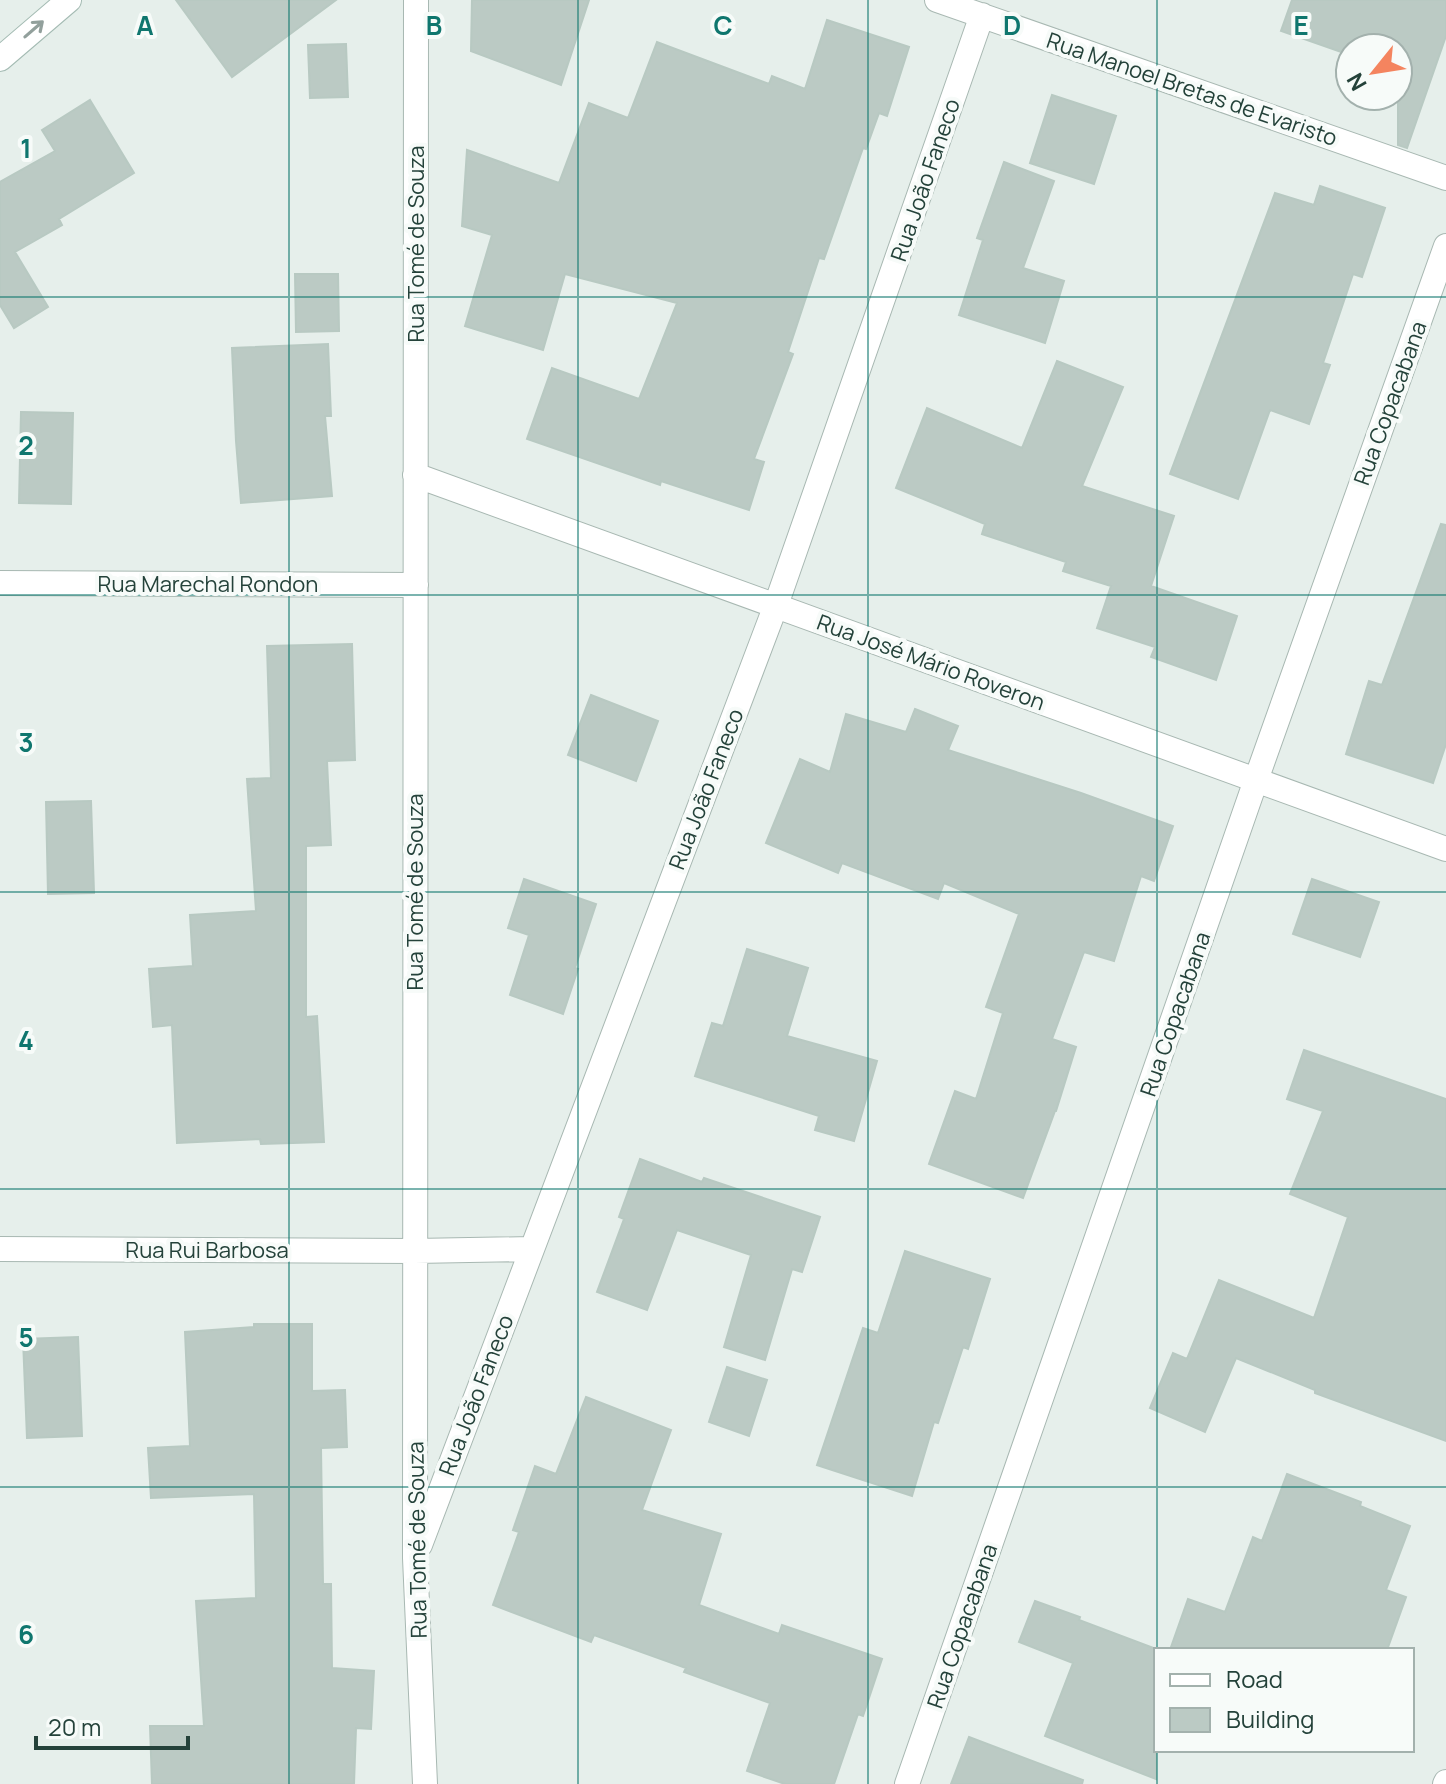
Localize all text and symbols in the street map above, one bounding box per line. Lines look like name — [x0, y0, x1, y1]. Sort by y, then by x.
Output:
text: A — [136, 7, 154, 43]
text: B — [426, 7, 442, 43]
text: C — [713, 7, 733, 43]
text: D — [1003, 7, 1021, 43]
text: E — [1293, 7, 1309, 43]
one-way arrow — [24, 20, 44, 38]
street label: Rua Manoel Bretas de Evaristo — [1043, 25, 1341, 153]
north arrow — [1334, 32, 1414, 112]
text: N — [1340, 68, 1374, 96]
street label: Rua João Faneco — [883, 95, 967, 265]
text: 1 — [20, 130, 32, 166]
street label: Rua Tomé de Souza — [401, 146, 431, 343]
street label: Rua Copacabana — [1346, 317, 1434, 489]
text: 2 — [18, 427, 34, 463]
street label: Rua Marechal Rondon — [98, 569, 318, 599]
street label: Rua José Mário Roveron — [813, 607, 1049, 717]
street label: Rua João Faneco — [662, 704, 750, 874]
text: 3 — [18, 724, 34, 760]
street label: Rua Tomé de Souza — [400, 794, 430, 991]
street label: Rua Copacabana — [1133, 928, 1217, 1100]
text: 4 — [18, 1022, 34, 1058]
street label: Rua Rui Barbosa — [125, 1235, 289, 1265]
street label: Rua João Faneco — [432, 1310, 520, 1480]
text: 5 — [18, 1319, 34, 1355]
street label: Rua Tomé de Souza — [400, 1441, 434, 1639]
street label: Rua Copacabana — [920, 1540, 1004, 1712]
text: 6 — [18, 1616, 34, 1652]
legend — [1154, 1648, 1414, 1752]
text: Road — [1226, 1662, 1283, 1695]
scale bar — [36, 1700, 188, 1750]
text: Building — [1226, 1702, 1314, 1735]
text: 20 m — [48, 1710, 101, 1743]

